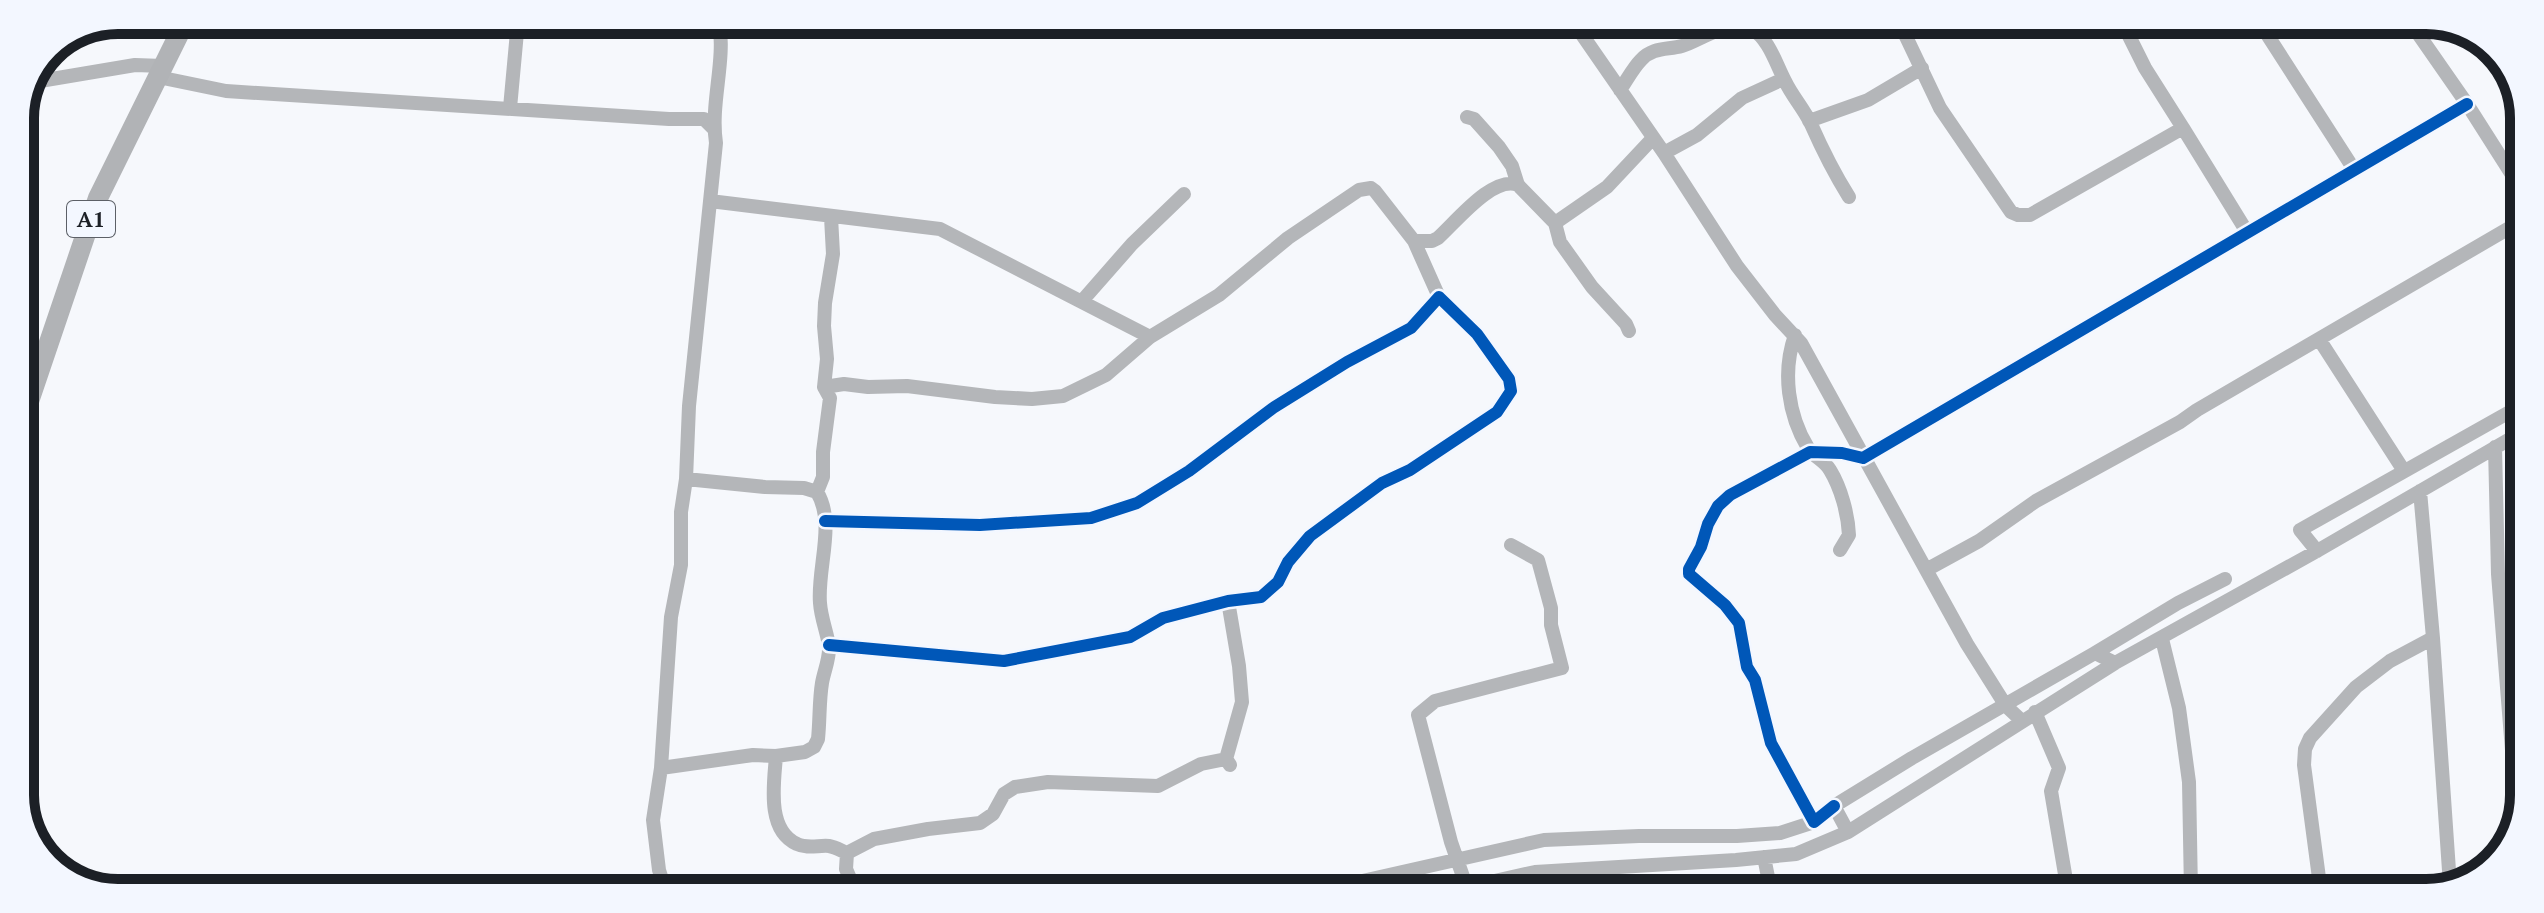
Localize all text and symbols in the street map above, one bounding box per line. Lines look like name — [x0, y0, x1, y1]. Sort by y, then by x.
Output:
road number: A1 — [67, 201, 115, 237]

